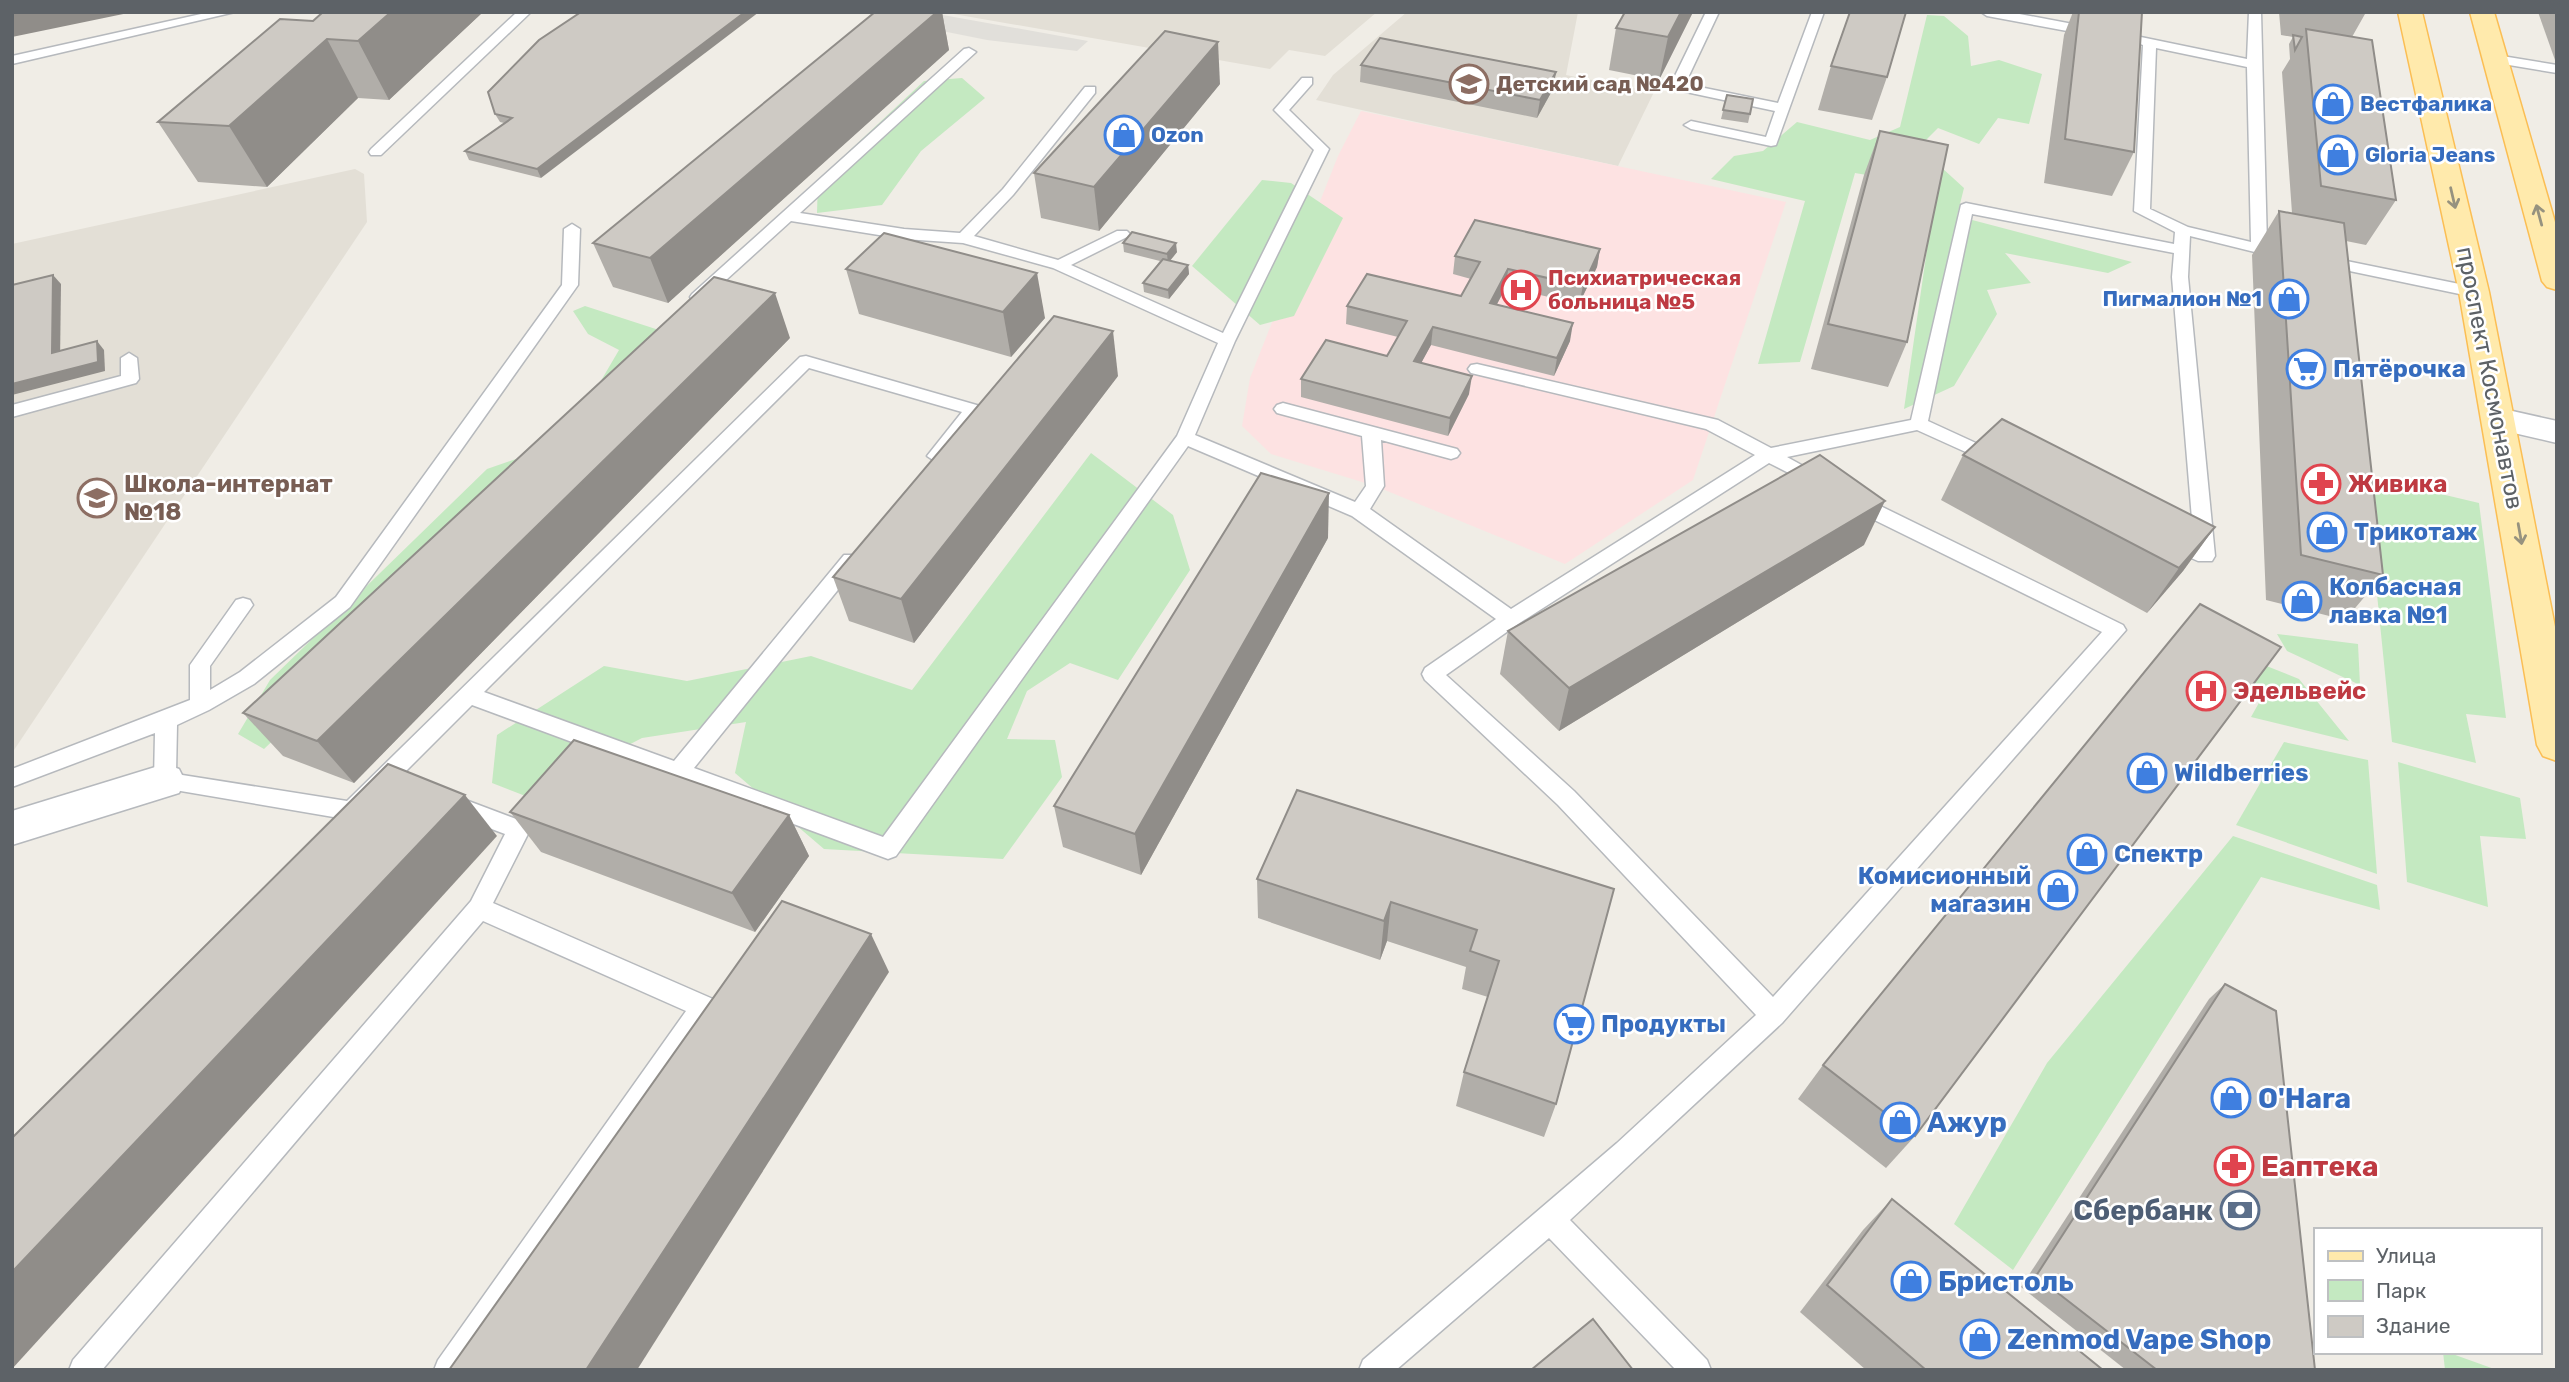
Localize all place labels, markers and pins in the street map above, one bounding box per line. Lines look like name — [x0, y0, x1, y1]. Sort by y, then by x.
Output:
school or university icon: Детский сад №420 — [1448, 63, 1490, 105]
place label: Детский сад №420 — [1496, 71, 1704, 96]
shop icon: Вестфалика — [2312, 83, 2354, 125]
place label: Вестфалика — [2360, 91, 2492, 116]
shop icon: Ozon — [1103, 114, 1145, 156]
place label: Ozon — [1151, 122, 1204, 147]
shop icon: Gloria Jeans — [2317, 134, 2359, 176]
place label: Gloria Jeans — [2365, 142, 2495, 167]
place label: Психиатрическая больница №5 — [1548, 265, 1741, 314]
hospital icon: Психиатрическая больница №5 — [1500, 269, 1542, 311]
shop icon: Пигмалион №1 — [2268, 278, 2310, 320]
place label: Пигмалион №1 — [2102, 286, 2262, 311]
supermarket icon: Пятёрочка — [2285, 348, 2327, 390]
place label: Пятёрочка — [2333, 355, 2466, 383]
pharmacy icon: Живика — [2300, 463, 2342, 505]
place label: Школа-интернат №18 — [124, 470, 333, 526]
place label: Живика — [2348, 470, 2448, 498]
school or university icon: Школа-интернат №18 — [76, 477, 118, 519]
shop icon: Трикотаж — [2306, 511, 2348, 553]
place label: Трикотаж — [2354, 518, 2478, 546]
place label: Колбасная лавка №1 — [2329, 573, 2462, 629]
shop icon: Колбасная лавка №1 — [2281, 580, 2323, 622]
hospital icon: Эдельвейс — [2185, 670, 2227, 712]
place label: Эдельвейс — [2233, 677, 2366, 705]
shop icon: Wildberries — [2126, 752, 2168, 794]
place label: Wildberries — [2174, 759, 2308, 787]
shop icon: Спектр — [2066, 833, 2108, 875]
place label: Спектр — [2114, 840, 2203, 868]
place label: Комисионный магазин — [1858, 862, 2031, 918]
shop icon: Комисионный магазин — [2037, 869, 2079, 911]
supermarket icon: Продукты — [1553, 1003, 1595, 1045]
place label: Продукты — [1601, 1010, 1726, 1038]
shop icon: O'Hara — [2210, 1077, 2252, 1119]
place label: O'Hara — [2258, 1082, 2351, 1115]
shop icon: Ажур — [1879, 1101, 1921, 1143]
place label: Ажур — [1927, 1106, 2007, 1139]
pharmacy icon: Еаптека — [2213, 1145, 2255, 1187]
place label: Еаптека — [2261, 1150, 2379, 1183]
bank icon: Сбербанк — [2219, 1189, 2261, 1231]
place label: Сбербанк — [2073, 1194, 2213, 1227]
shop icon: Бристоль — [1890, 1260, 1932, 1302]
place label: Бристоль — [1938, 1265, 2074, 1298]
shop icon: Zenmod Vape Shop — [1959, 1318, 2001, 1360]
place label: Zenmod Vape Shop — [2007, 1323, 2271, 1356]

